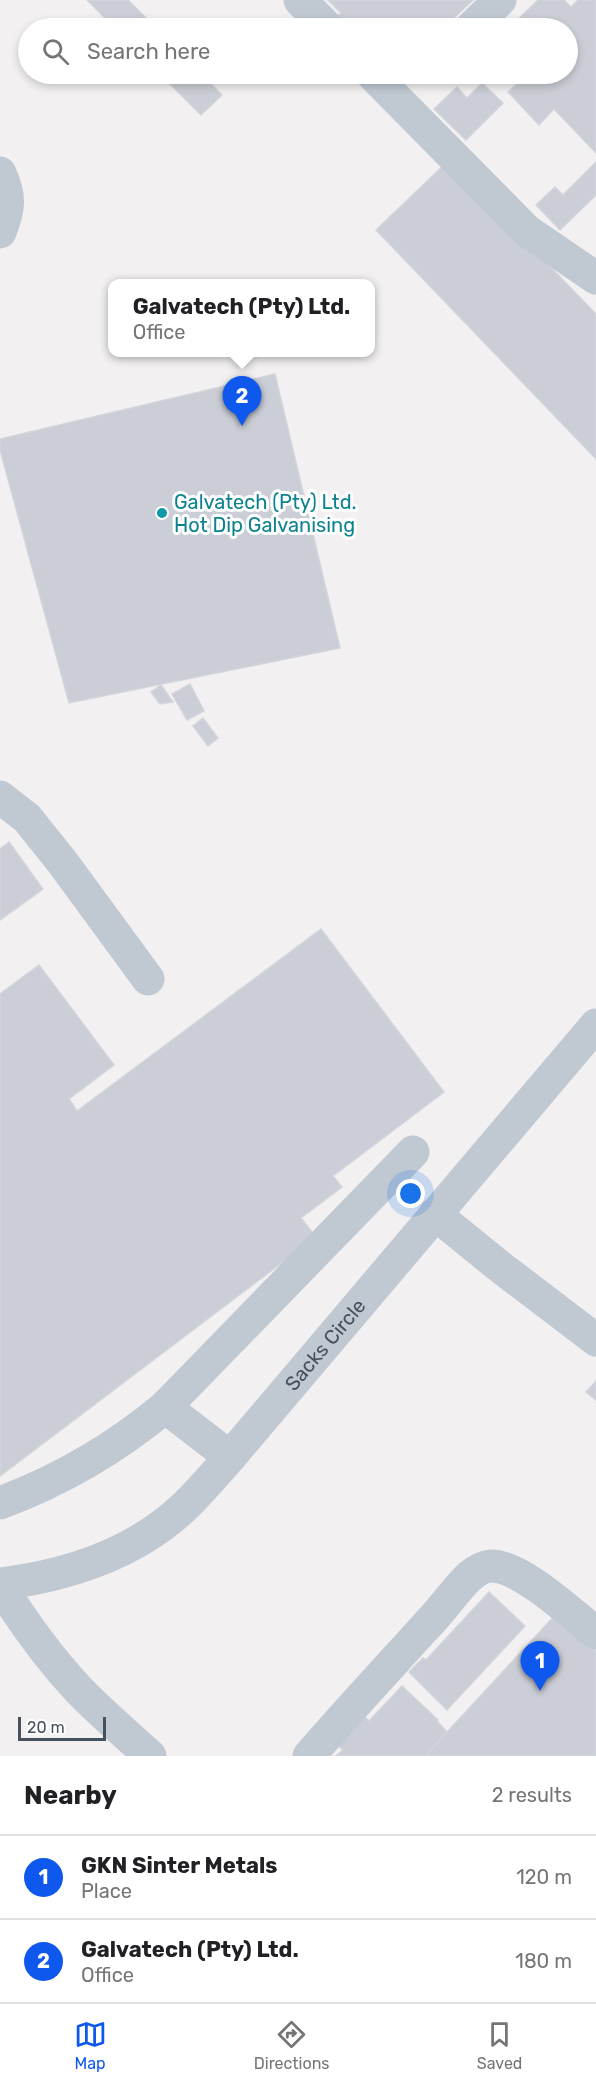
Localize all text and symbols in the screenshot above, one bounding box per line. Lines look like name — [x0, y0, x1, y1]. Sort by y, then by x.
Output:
search box — [18, 18, 578, 84]
icon: search — [39, 35, 72, 68]
text: Search here — [87, 38, 210, 65]
popup — [108, 279, 375, 357]
text: Galvatech (Pty) Ltd. — [133, 293, 350, 320]
text: Office — [133, 320, 186, 344]
pin: 2 — [222, 376, 262, 426]
place label: Galvatech (Pty) Ltd. Hot Dip Galvanising — [174, 490, 357, 537]
marker: Galvatech (Pty) Ltd. Hot Dip Galvanising — [155, 506, 169, 520]
your location — [396, 1179, 425, 1208]
street label: Sacks Circle — [280, 1294, 371, 1395]
pin: 1 — [520, 1642, 560, 1691]
scale bar — [18, 1714, 106, 1742]
text: 20 m — [27, 1718, 65, 1737]
text: Nearby — [24, 1780, 117, 1811]
text: 2 results — [492, 1783, 572, 1807]
text: GKN Sinter Metals — [81, 1852, 277, 1879]
text: 1 — [39, 1865, 48, 1889]
text: 120 m — [516, 1865, 572, 1889]
text: Place — [81, 1879, 132, 1903]
text: Galvatech (Pty) Ltd. — [81, 1936, 299, 1963]
text: 2 — [37, 1949, 50, 1973]
text: 180 m — [515, 1949, 572, 1973]
text: Office — [81, 1963, 134, 1987]
tab: Map — [74, 2018, 107, 2073]
tab: Directions — [254, 2018, 330, 2073]
tab: Saved — [477, 2018, 522, 2073]

